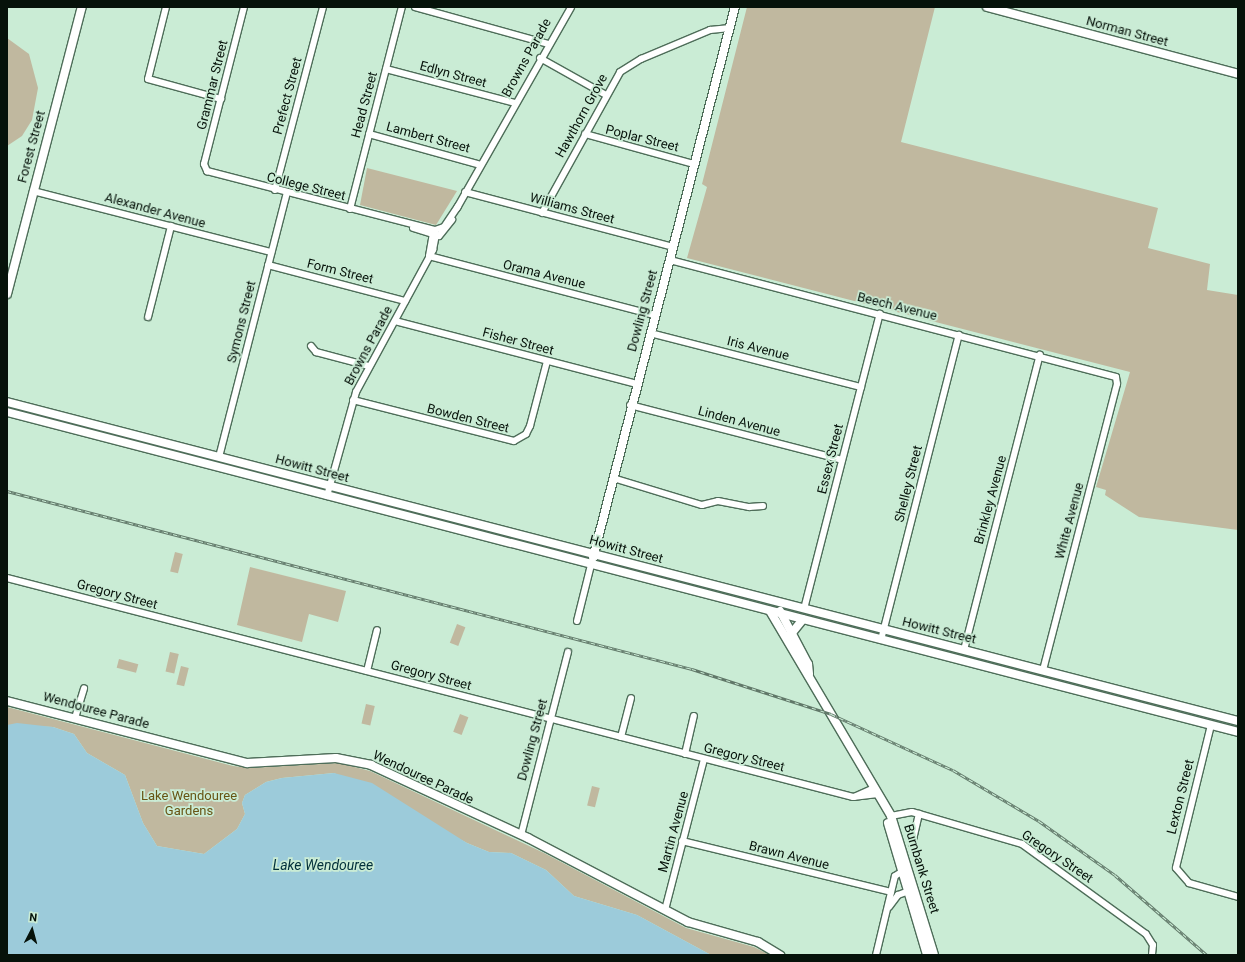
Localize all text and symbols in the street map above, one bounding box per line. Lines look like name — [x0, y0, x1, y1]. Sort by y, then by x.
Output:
street label: Norman Street — [1084, 14, 1170, 50]
street label: Browns Parade — [499, 16, 555, 100]
street label: Grammar Street — [194, 39, 232, 131]
street label: Prefect Street — [270, 56, 306, 136]
street label: Edlyn Street — [418, 59, 488, 91]
street label: Head Street — [349, 70, 381, 140]
street label: Hawthorn Grove — [553, 71, 611, 161]
street label: Forest Street — [15, 109, 49, 185]
street label: Lambert Street — [384, 119, 472, 157]
street label: Poplar Street — [604, 122, 680, 156]
street label: College Street — [265, 170, 347, 204]
street label: Alexander Avenue — [103, 190, 207, 232]
street label: Williams Street — [528, 190, 616, 228]
street label: Form Street — [305, 256, 375, 288]
street label: Orama Avenue — [501, 257, 587, 293]
street label: Dowling Street — [625, 268, 661, 354]
street label: Symons Street — [224, 279, 260, 365]
street label: Beech Avenue — [856, 290, 938, 324]
street label: Browns Parade — [342, 304, 396, 388]
street label: Fisher Street — [481, 325, 555, 359]
street label: Iris Avenue — [725, 334, 791, 364]
street label: Bowden Street — [425, 401, 511, 437]
street label: Linden Avenue — [696, 404, 782, 440]
street label: Essex Street — [815, 422, 847, 496]
street label: Shelley Street — [892, 444, 926, 524]
street label: Howitt Street — [273, 452, 351, 486]
street label: Brinkley Avenue — [972, 454, 1010, 546]
street label: White Avenue — [1052, 481, 1088, 561]
street label: Howitt Street — [587, 533, 665, 567]
street label: Gregory Street — [75, 577, 159, 613]
street label: Howitt Street — [900, 614, 978, 648]
street label: Gregory Street — [389, 658, 473, 694]
street label: Wendouree Parade — [41, 689, 151, 733]
street label: Dowling Street — [515, 697, 551, 783]
street label: Gregory Street — [702, 740, 786, 776]
street label: Wendouree Parade — [370, 748, 476, 808]
street label: Lexton Street — [1164, 758, 1198, 836]
park label: Lake Wendouree Gardens — [141, 789, 237, 820]
street label: Martin Avenue — [656, 790, 692, 874]
street label: Burnbank Street — [900, 822, 942, 916]
street label: Gregory Street — [1018, 827, 1096, 887]
street label: Brawn Avenue — [747, 839, 831, 873]
water label: Lake Wendouree — [273, 857, 373, 873]
north arrow — [12, 910, 52, 950]
text: N — [29, 911, 38, 924]

